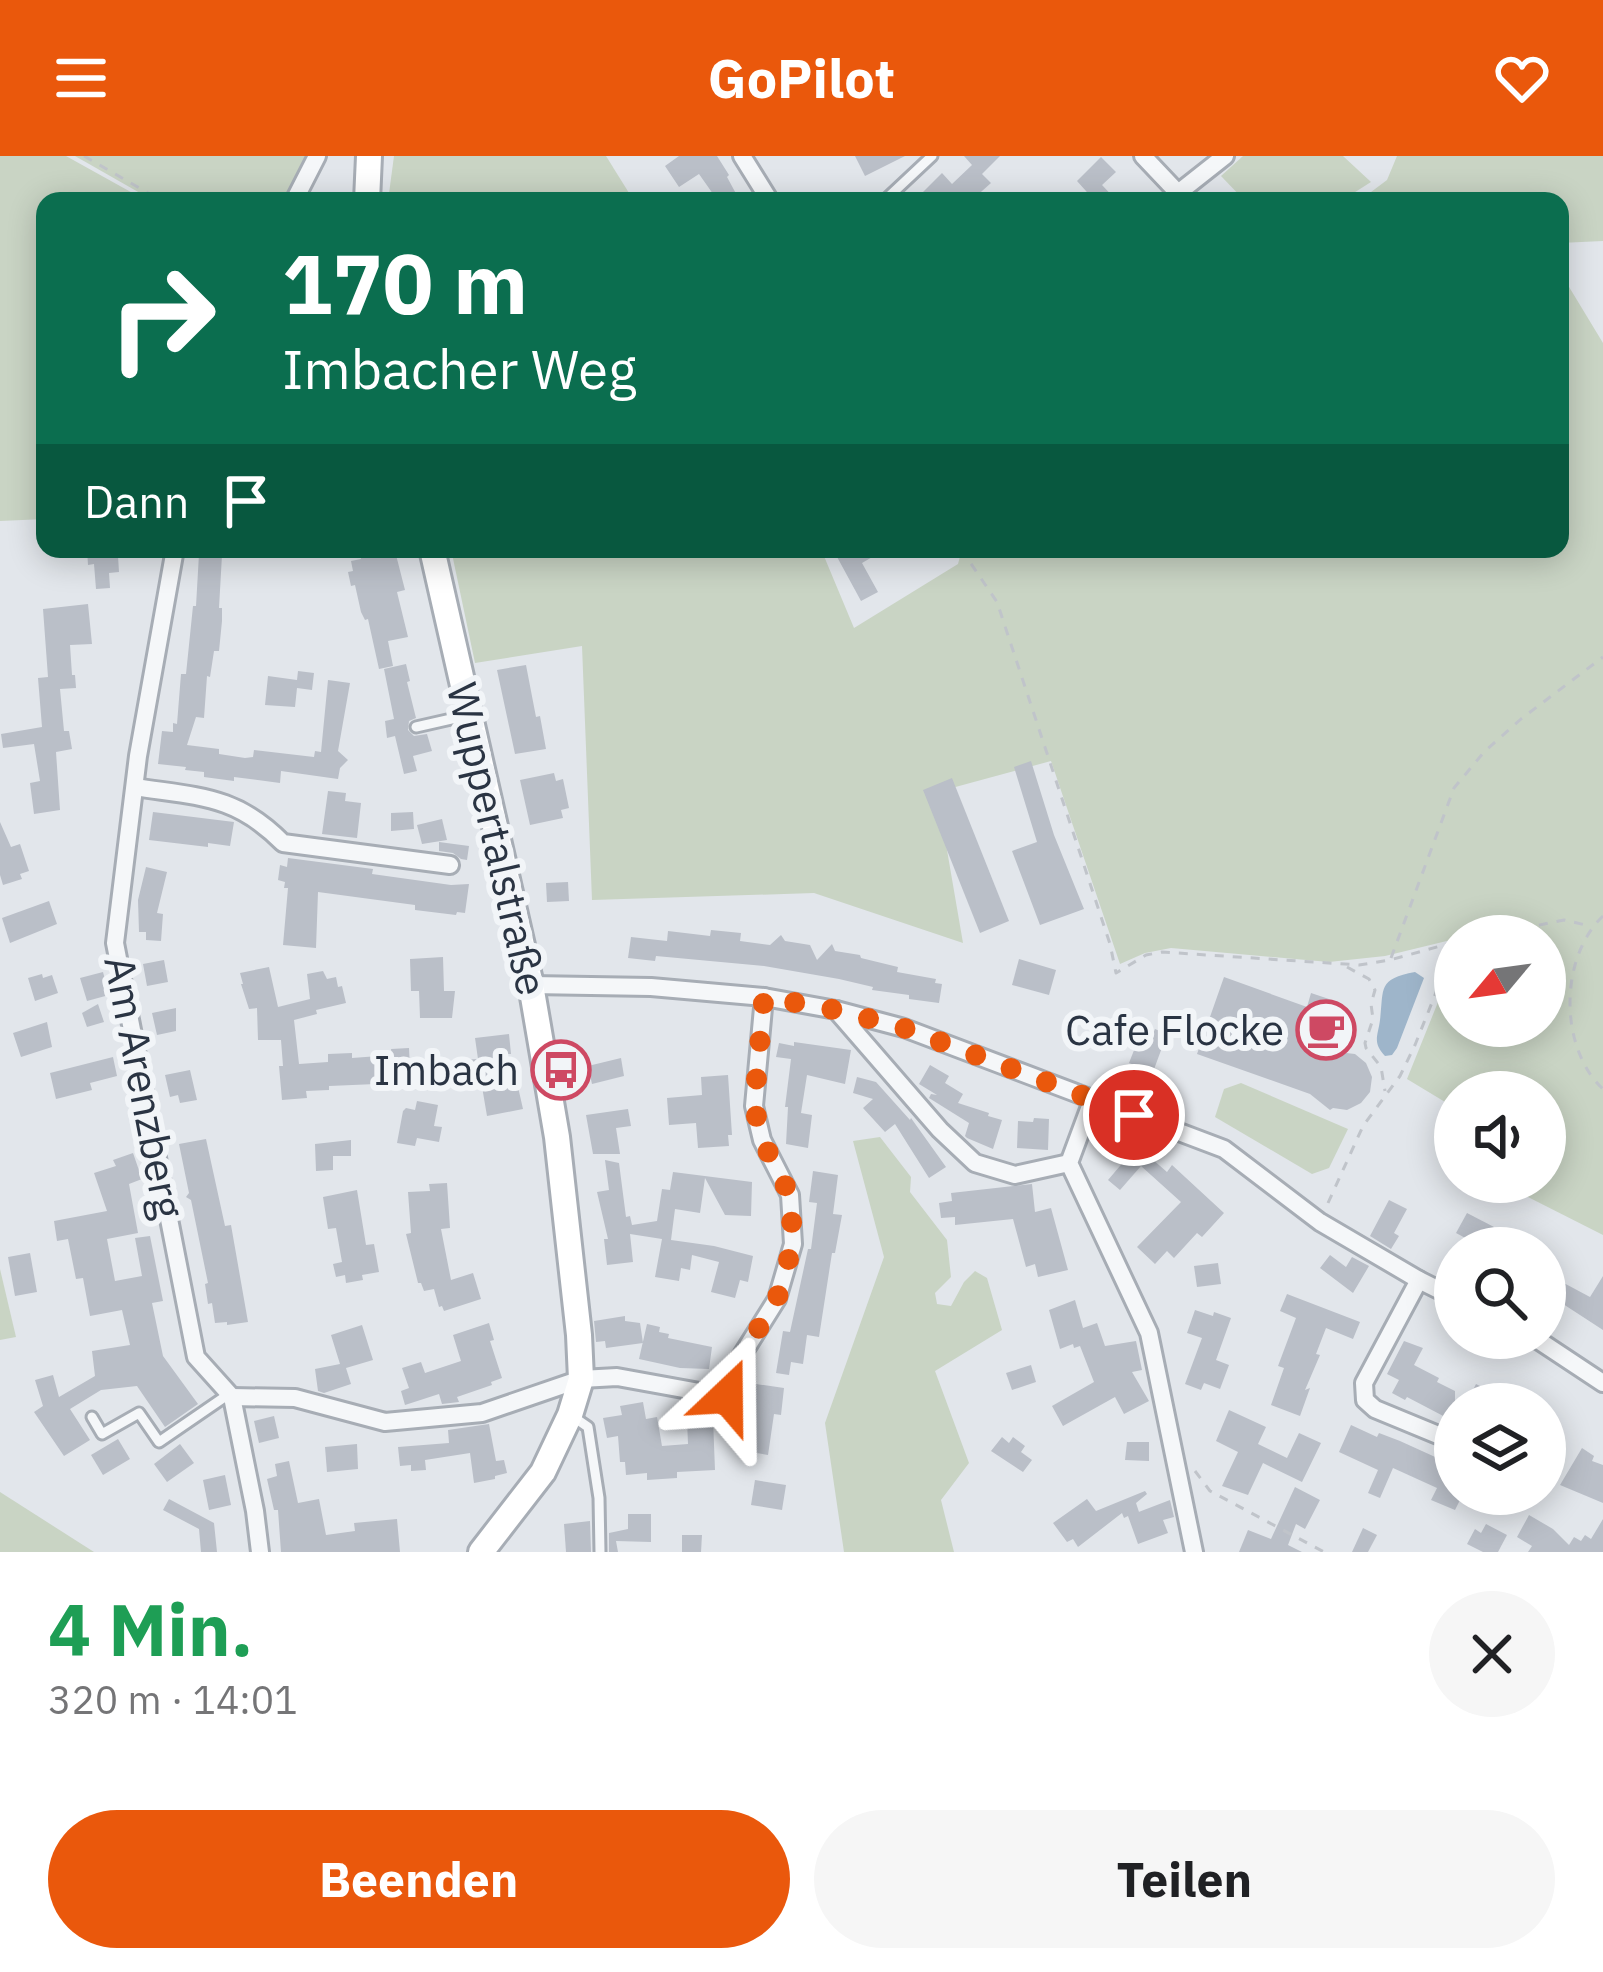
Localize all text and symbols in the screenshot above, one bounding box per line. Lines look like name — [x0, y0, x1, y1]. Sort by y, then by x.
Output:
text: GoPilot — [708, 43, 895, 113]
icon: menu — [48, 45, 114, 111]
icon: heart — [1489, 45, 1555, 111]
text: 170 m — [282, 228, 528, 337]
icon: right — [84, 240, 240, 396]
text: Imbacher Weg — [282, 334, 636, 404]
icon: arrive — [213, 468, 279, 534]
text: Dann — [84, 472, 189, 530]
street label: Wuppertalstraße — [435, 677, 560, 1001]
north arrow — [1434, 915, 1566, 1047]
map controls — [1434, 915, 1566, 1515]
street label: Am Arenzberg — [92, 951, 197, 1223]
cafe icon: Cafe Flocke — [1295, 999, 1357, 1061]
place label: Cafe Flocke — [1065, 1002, 1284, 1057]
bus stop icon: Imbach — [530, 1039, 592, 1101]
place label: Imbach — [374, 1042, 519, 1097]
pin — [1083, 1064, 1185, 1166]
button: sound — [1434, 1071, 1566, 1203]
icon: arrive — [1101, 1082, 1167, 1148]
button: search — [1434, 1227, 1566, 1359]
position arrow — [664, 1333, 790, 1459]
button: layers — [1434, 1383, 1566, 1515]
text: 4 Min. — [48, 1582, 253, 1676]
button: close — [1429, 1591, 1555, 1717]
text: 320 m · 14:01 — [48, 1674, 298, 1725]
button: Beenden — [48, 1810, 790, 1948]
button: Teilen — [814, 1810, 1555, 1948]

